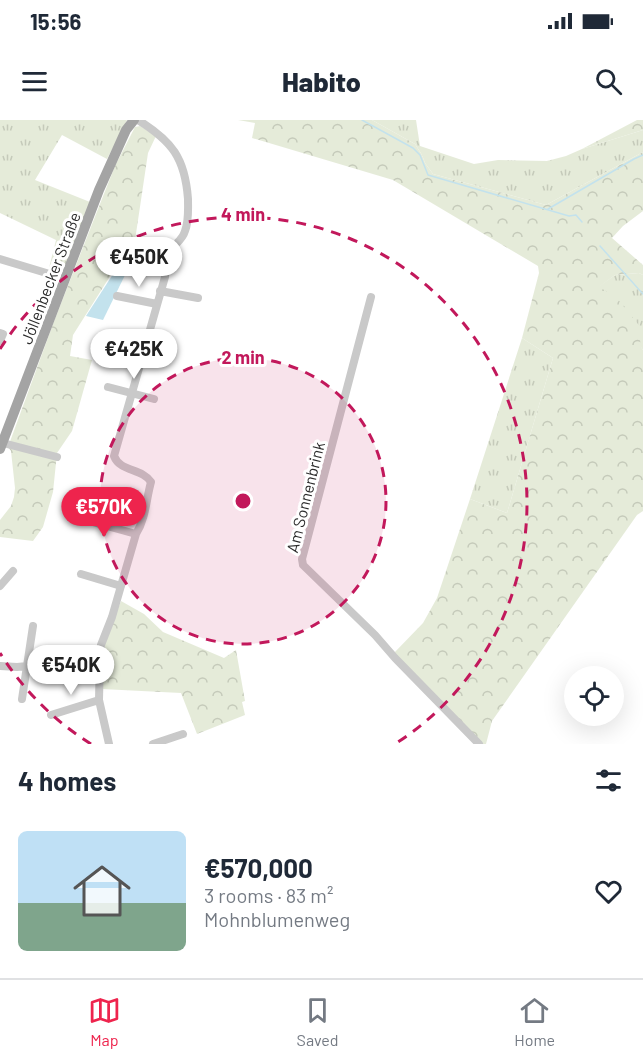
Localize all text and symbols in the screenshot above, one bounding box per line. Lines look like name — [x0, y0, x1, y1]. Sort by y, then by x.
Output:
text: 15:56 — [30, 8, 81, 34]
icon: menu — [18, 65, 51, 98]
text: Habito — [282, 65, 361, 97]
icon: search — [592, 65, 625, 98]
text: 4 min — [221, 203, 265, 225]
street label: Jöllenbecker Straße — [16, 209, 84, 347]
pin: €450K — [97, 237, 181, 288]
text: €450K — [109, 244, 169, 268]
pin: €425K — [92, 329, 176, 380]
text: €425K — [104, 336, 164, 360]
text: 2 min — [221, 346, 265, 368]
street label: Am Sonnenbrink — [282, 440, 328, 554]
pin: €570K — [62, 487, 146, 538]
centre of rings — [233, 491, 253, 511]
text: €570K — [75, 494, 133, 518]
pin: €540K — [29, 645, 113, 696]
text: €540K — [41, 652, 101, 676]
map controls — [564, 666, 624, 726]
button: locate — [564, 666, 624, 726]
icon: filters — [592, 764, 625, 797]
text: 4 homes — [18, 765, 116, 796]
text: €570,000 — [204, 852, 313, 883]
icon: home — [66, 855, 138, 927]
icon: heart — [592, 875, 625, 908]
text: 3 rooms · 83 m² — [204, 883, 333, 907]
text: Mohnblumenweg — [204, 907, 350, 931]
tab: Map — [88, 994, 121, 1049]
tab: Saved — [297, 994, 339, 1049]
tab: Home — [514, 994, 555, 1049]

